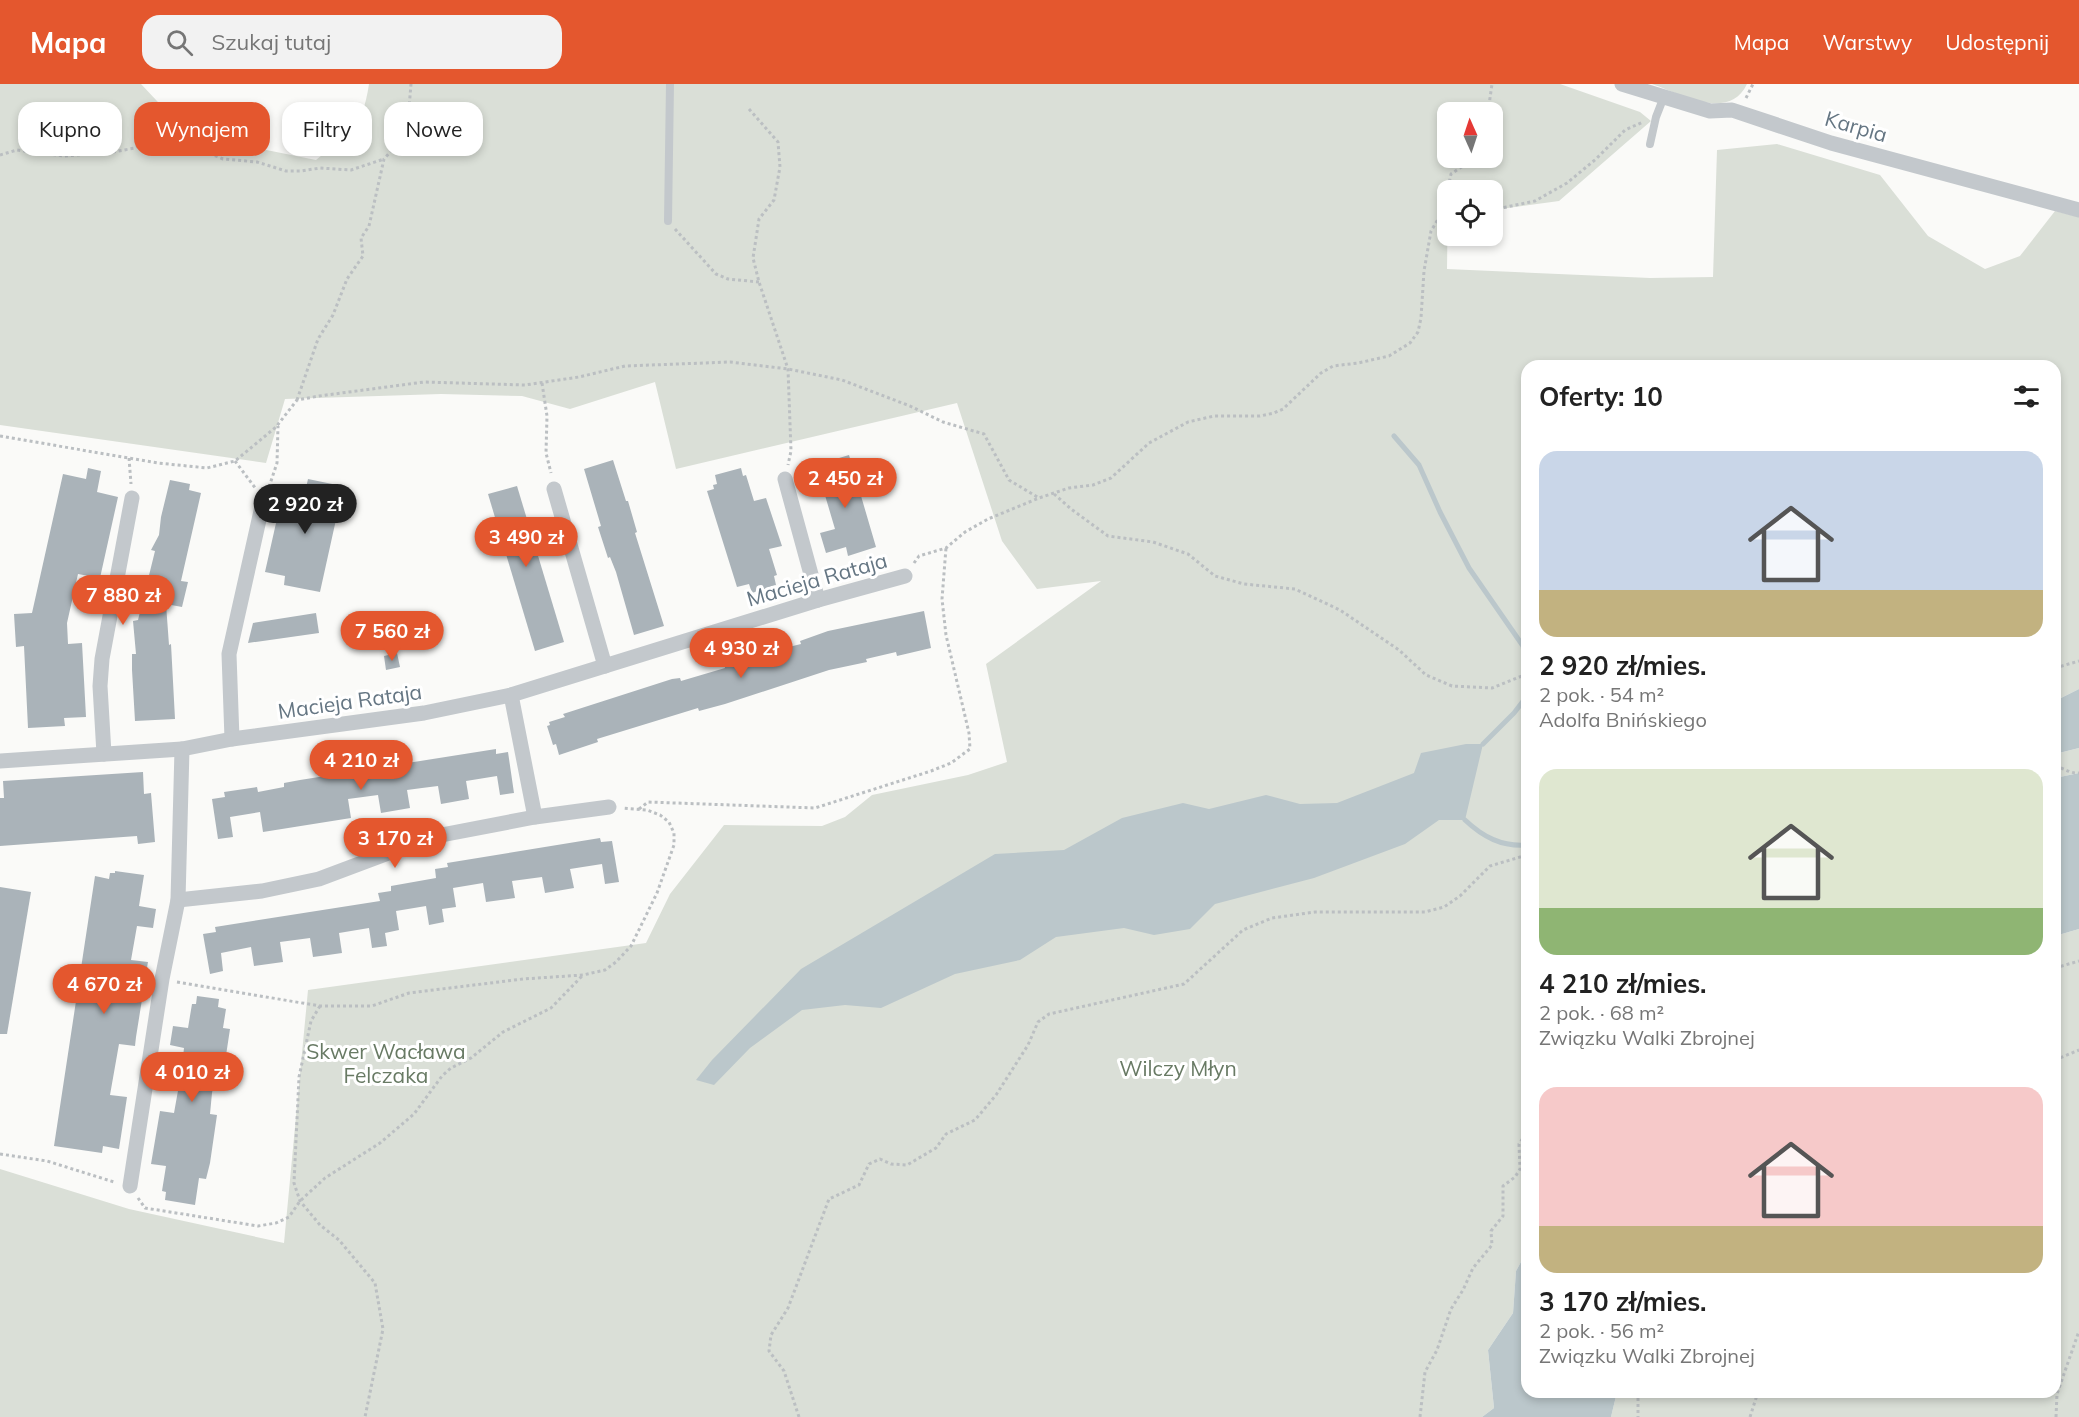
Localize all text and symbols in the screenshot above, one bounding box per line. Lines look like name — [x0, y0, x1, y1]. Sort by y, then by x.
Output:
search box — [142, 15, 562, 69]
text: Mapa — [30, 25, 106, 60]
icon: search — [163, 26, 196, 59]
text: Szukaj tutaj — [211, 28, 331, 56]
text: Mapa — [1734, 29, 1789, 55]
text: Warstwy — [1822, 29, 1912, 55]
text: Udostępnij — [1945, 29, 2049, 55]
chip: Kupno — [18, 102, 122, 156]
chip: Wynajem — [134, 102, 270, 156]
chip: Filtry — [282, 102, 372, 156]
chip: Nowe — [384, 102, 483, 156]
north arrow — [1437, 102, 1503, 168]
map controls — [1437, 102, 1503, 246]
street label: Karpia — [1822, 105, 1890, 147]
button: locate — [1437, 180, 1503, 246]
text: Oferty: 10 — [1539, 380, 1663, 413]
icon: filters — [2010, 380, 2043, 413]
pin: 2 450 zł — [783, 458, 907, 509]
text: 2 450 zł — [808, 465, 882, 490]
pin: 2 920 zł — [243, 484, 367, 535]
icon: home — [1737, 490, 1845, 598]
text: 2 920 zł — [268, 491, 342, 516]
pin: 3 490 zł — [464, 517, 588, 568]
text: 3 490 zł — [489, 524, 563, 549]
street label: Macieja Rataja — [743, 547, 890, 612]
pin: 7 880 zł — [61, 575, 185, 626]
text: 7 880 zł — [86, 582, 160, 607]
pin: 7 560 zł — [330, 611, 454, 662]
text: 7 560 zł — [355, 618, 429, 643]
pin: 4 930 zł — [679, 628, 803, 679]
text: 4 930 zł — [704, 635, 778, 660]
text: 2 920 zł/mies. — [1539, 649, 1707, 682]
street label: Macieja Rataja — [276, 678, 424, 724]
text: 2 pok. · 54 m² — [1539, 682, 1664, 707]
text: Adolfa Bnińskiego — [1539, 707, 1707, 732]
pin: 4 210 zł — [299, 740, 423, 791]
text: 4 210 zł — [324, 747, 398, 772]
icon: home — [1737, 808, 1845, 916]
pin: 3 170 zł — [333, 818, 457, 869]
text: 3 170 zł — [358, 825, 432, 850]
pin: 4 670 zł — [42, 964, 166, 1015]
text: 4 210 zł/mies. — [1539, 967, 1707, 1000]
text: 4 670 zł — [67, 971, 141, 996]
text: 2 pok. · 68 m² — [1539, 1000, 1664, 1025]
text: Związku Walki Zbrojnej — [1539, 1025, 1755, 1050]
park label: Skwer Wacława Felczaka — [306, 1038, 466, 1088]
pin: 4 010 zł — [130, 1052, 254, 1103]
park label: Wilczy Młyn — [1119, 1055, 1237, 1081]
text: 4 010 zł — [155, 1059, 229, 1084]
icon: home — [1737, 1126, 1845, 1234]
text: 3 170 zł/mies. — [1539, 1285, 1707, 1318]
text: 2 pok. · 56 m² — [1539, 1318, 1664, 1343]
text: Związku Walki Zbrojnej — [1539, 1343, 1755, 1368]

